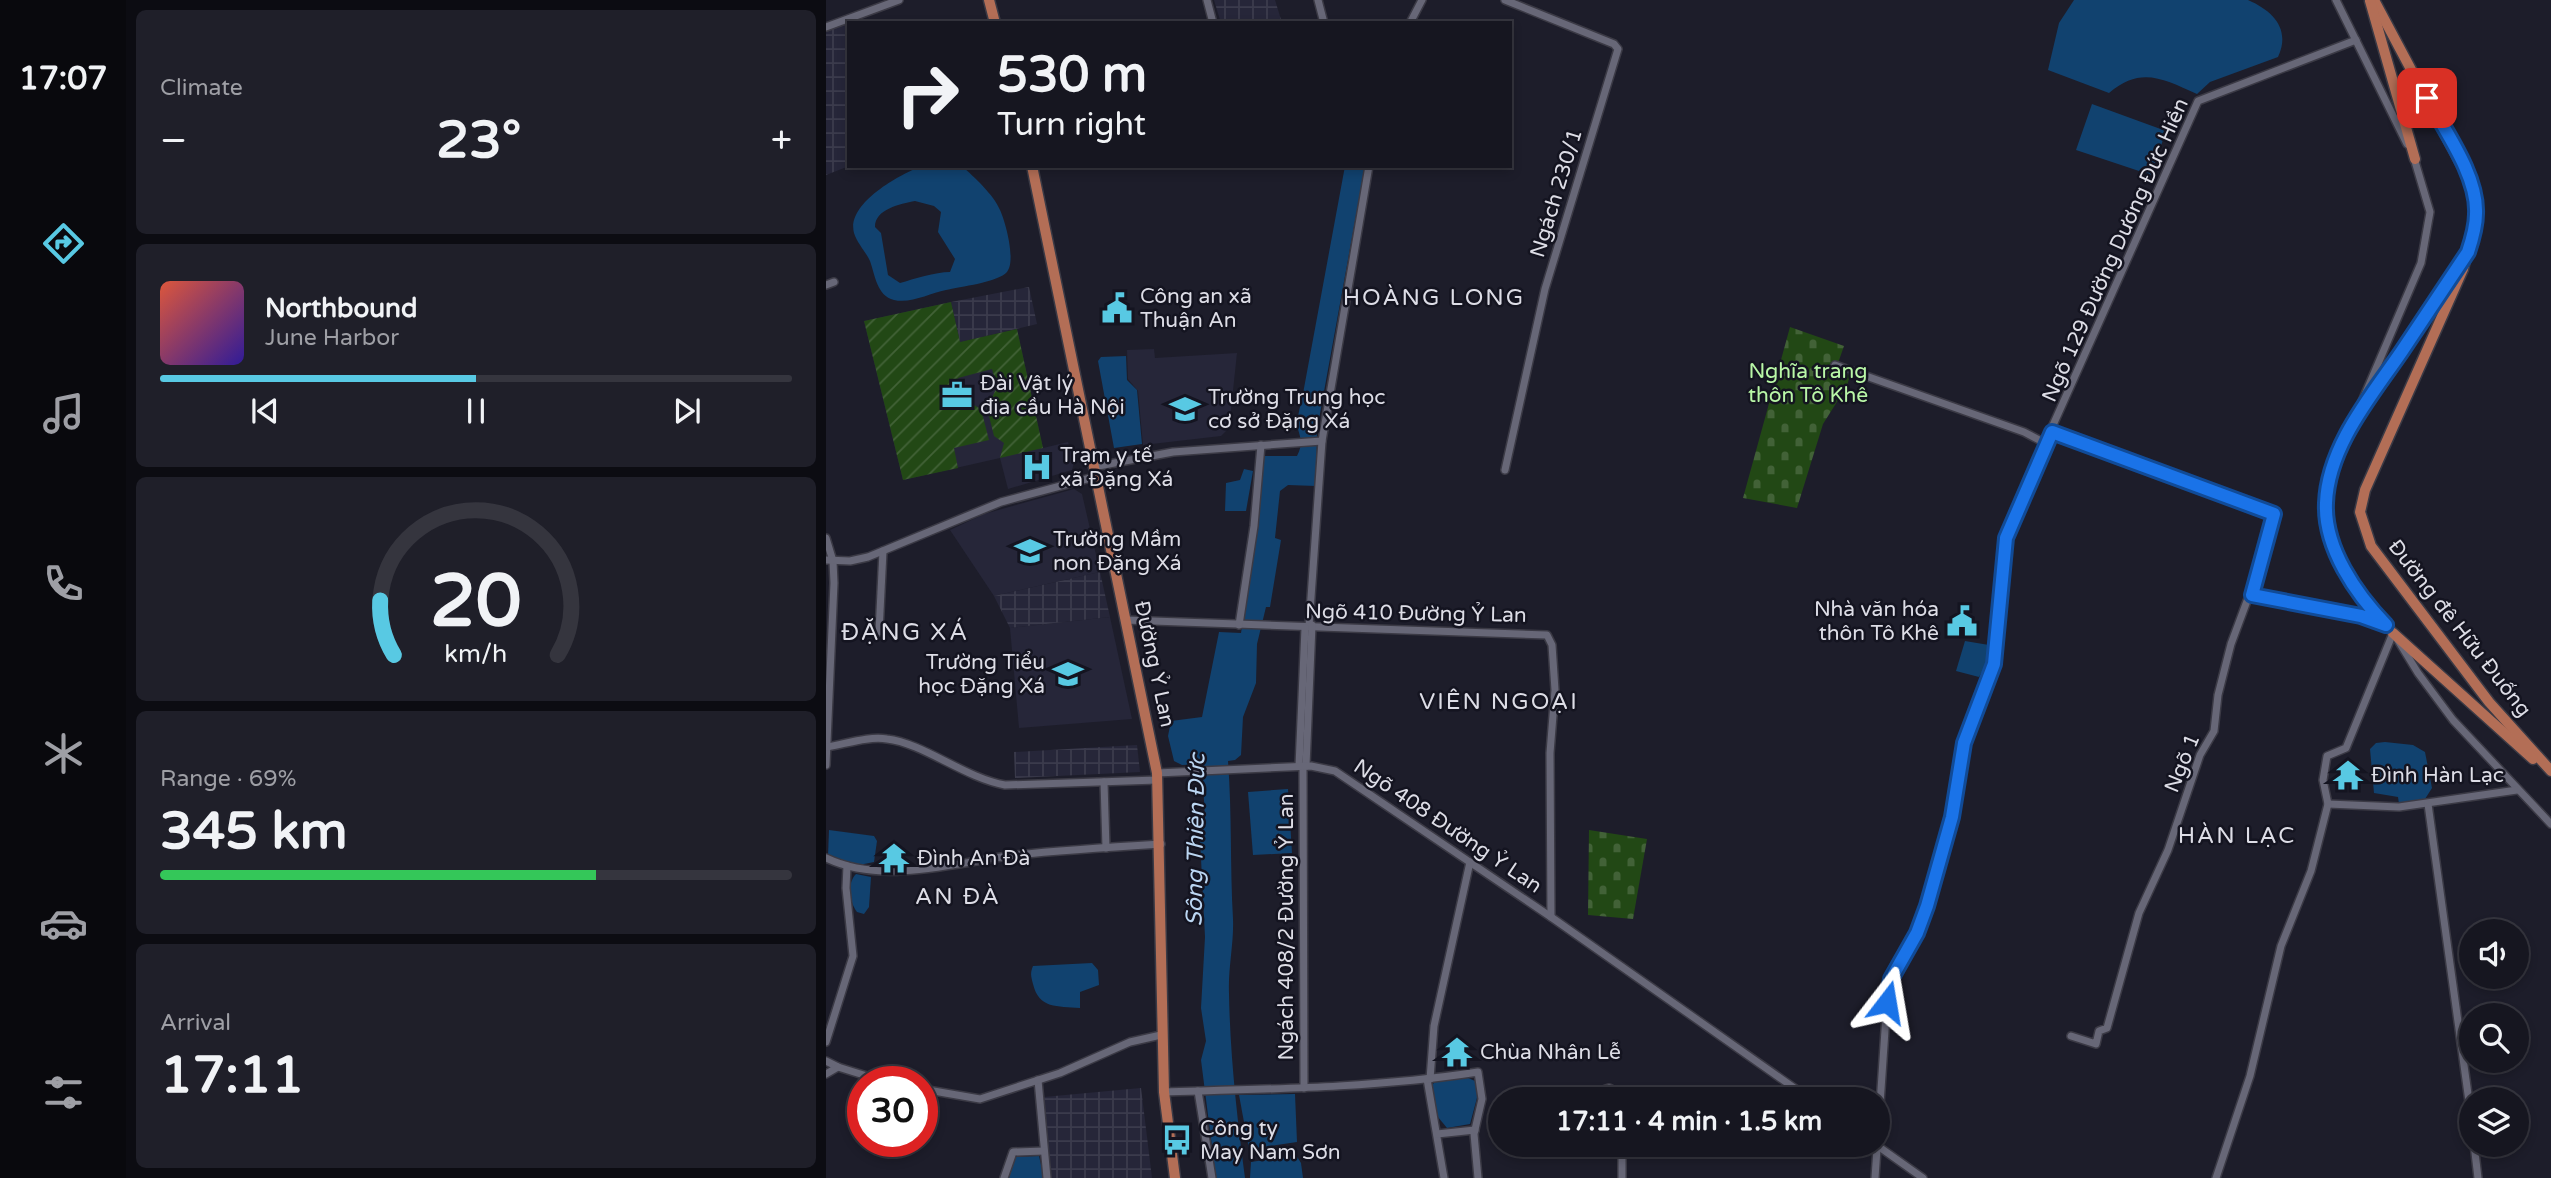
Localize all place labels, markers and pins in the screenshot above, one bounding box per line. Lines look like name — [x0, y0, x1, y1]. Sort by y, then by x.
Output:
pin — [2397, 68, 2457, 128]
place label: Công an xã Thuận An — [1140, 284, 1252, 333]
public building icon: Công an xã Thuận An — [1100, 291, 1134, 325]
place label: Đài Vật lý địa cầu Hà Nội — [980, 371, 1125, 420]
office icon: Đài Vật lý địa cầu Hà Nội — [940, 378, 974, 412]
place label: Trường Trung học cơ sở Đặng Xá — [1208, 385, 1385, 434]
school or university icon: Trường Trung học cơ sở Đặng Xá — [1168, 392, 1202, 426]
place label: Trạm y tế xã Đặng Xá — [1060, 443, 1173, 492]
hospital icon: Trạm y tế xã Đặng Xá — [1020, 450, 1054, 484]
place label: Trường Mầm non Đặng Xá — [1053, 527, 1181, 576]
school or university icon: Trường Mầm non Đặng Xá — [1013, 534, 1047, 568]
place label: Nhà văn hóa thôn Tô Khê — [1814, 597, 1939, 646]
public building icon: Nhà văn hóa thôn Tô Khê — [1945, 604, 1979, 638]
place label: Trường Tiểu học Đặng Xá — [918, 650, 1045, 699]
school or university icon: Trường Tiểu học Đặng Xá — [1051, 657, 1085, 691]
temple icon: Đình Hàn Lạc — [2331, 758, 2365, 792]
place label: Đình Hàn Lạc — [2371, 763, 2504, 788]
temple icon: Đình An Đà — [877, 841, 911, 875]
place label: Đình An Đà — [917, 846, 1030, 871]
temple icon: Chùa Nhân Lễ — [1440, 1035, 1474, 1069]
place label: Chùa Nhân Lễ — [1480, 1040, 1621, 1065]
place label: Công ty May Nam Sơn — [1200, 1116, 1341, 1165]
bus stop icon: Công ty May Nam Sơn — [1160, 1123, 1194, 1157]

